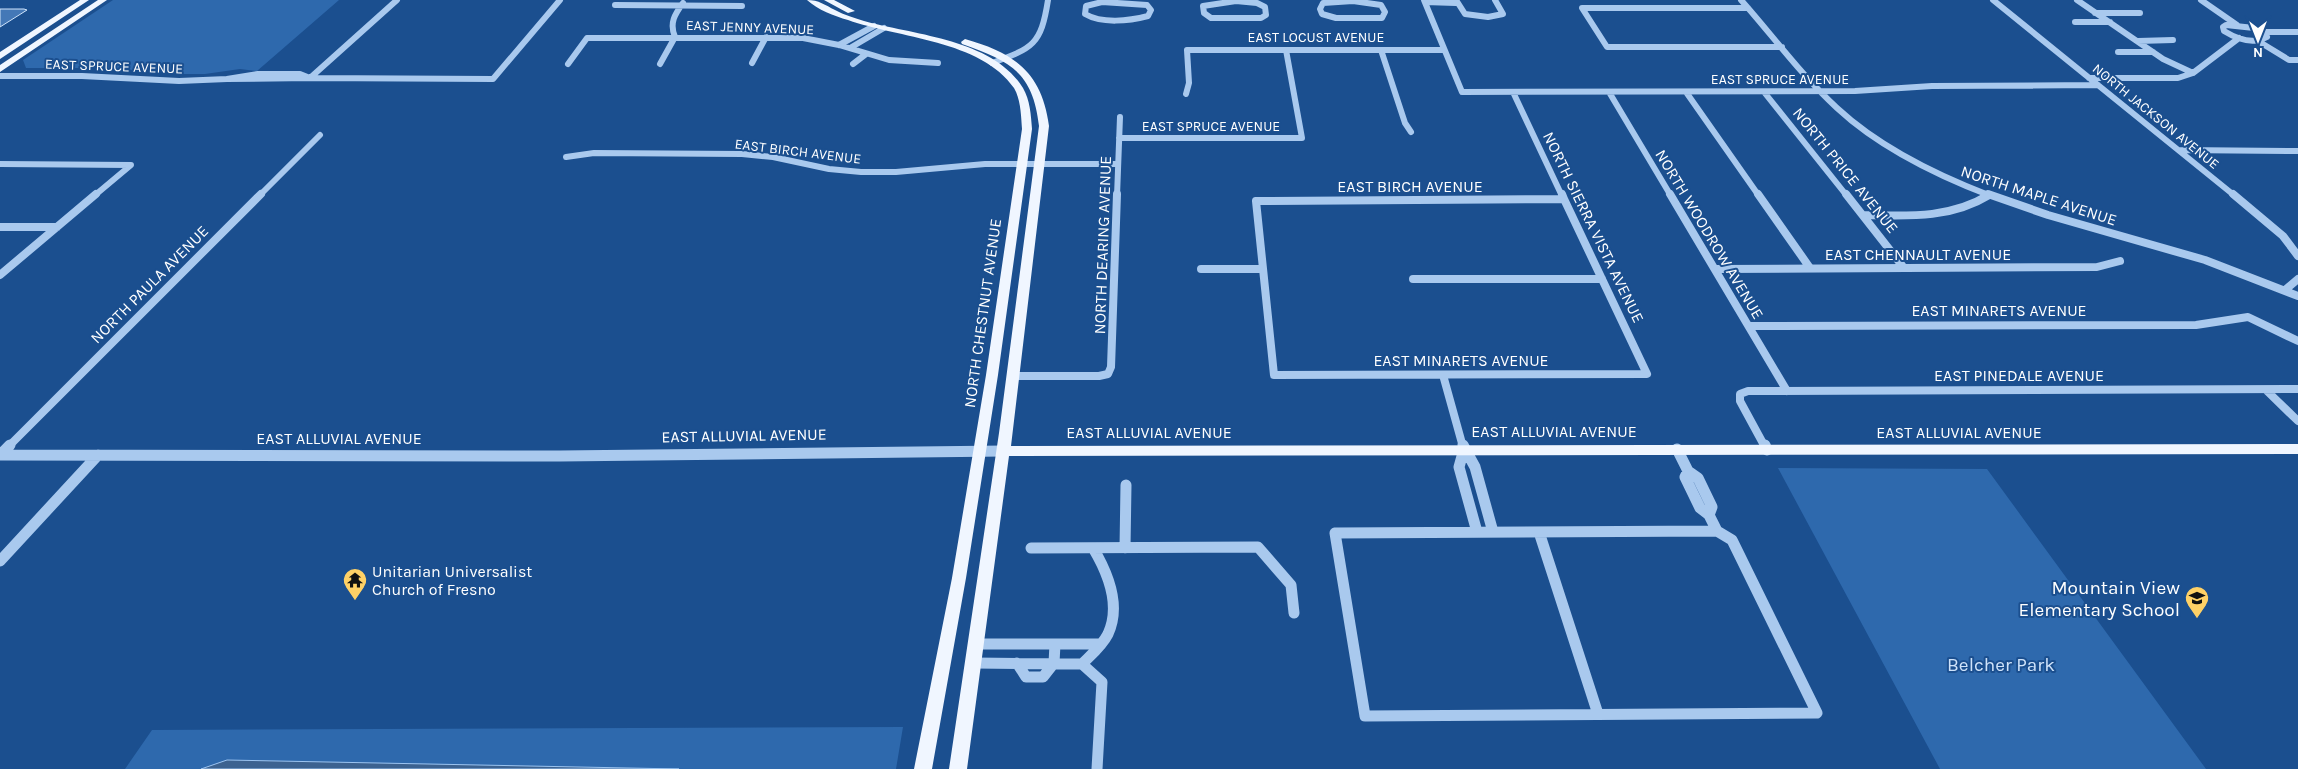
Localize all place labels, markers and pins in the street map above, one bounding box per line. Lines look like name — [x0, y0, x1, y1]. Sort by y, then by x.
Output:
place label: Unitarian Universalist Church of Fresno — [372, 562, 532, 599]
temple icon: Unitarian Universalist Church of Fresno — [342, 567, 368, 601]
place label: Mountain View Elementary School — [2019, 577, 2180, 621]
school or university icon: Mountain View Elementary School — [2184, 585, 2210, 619]

